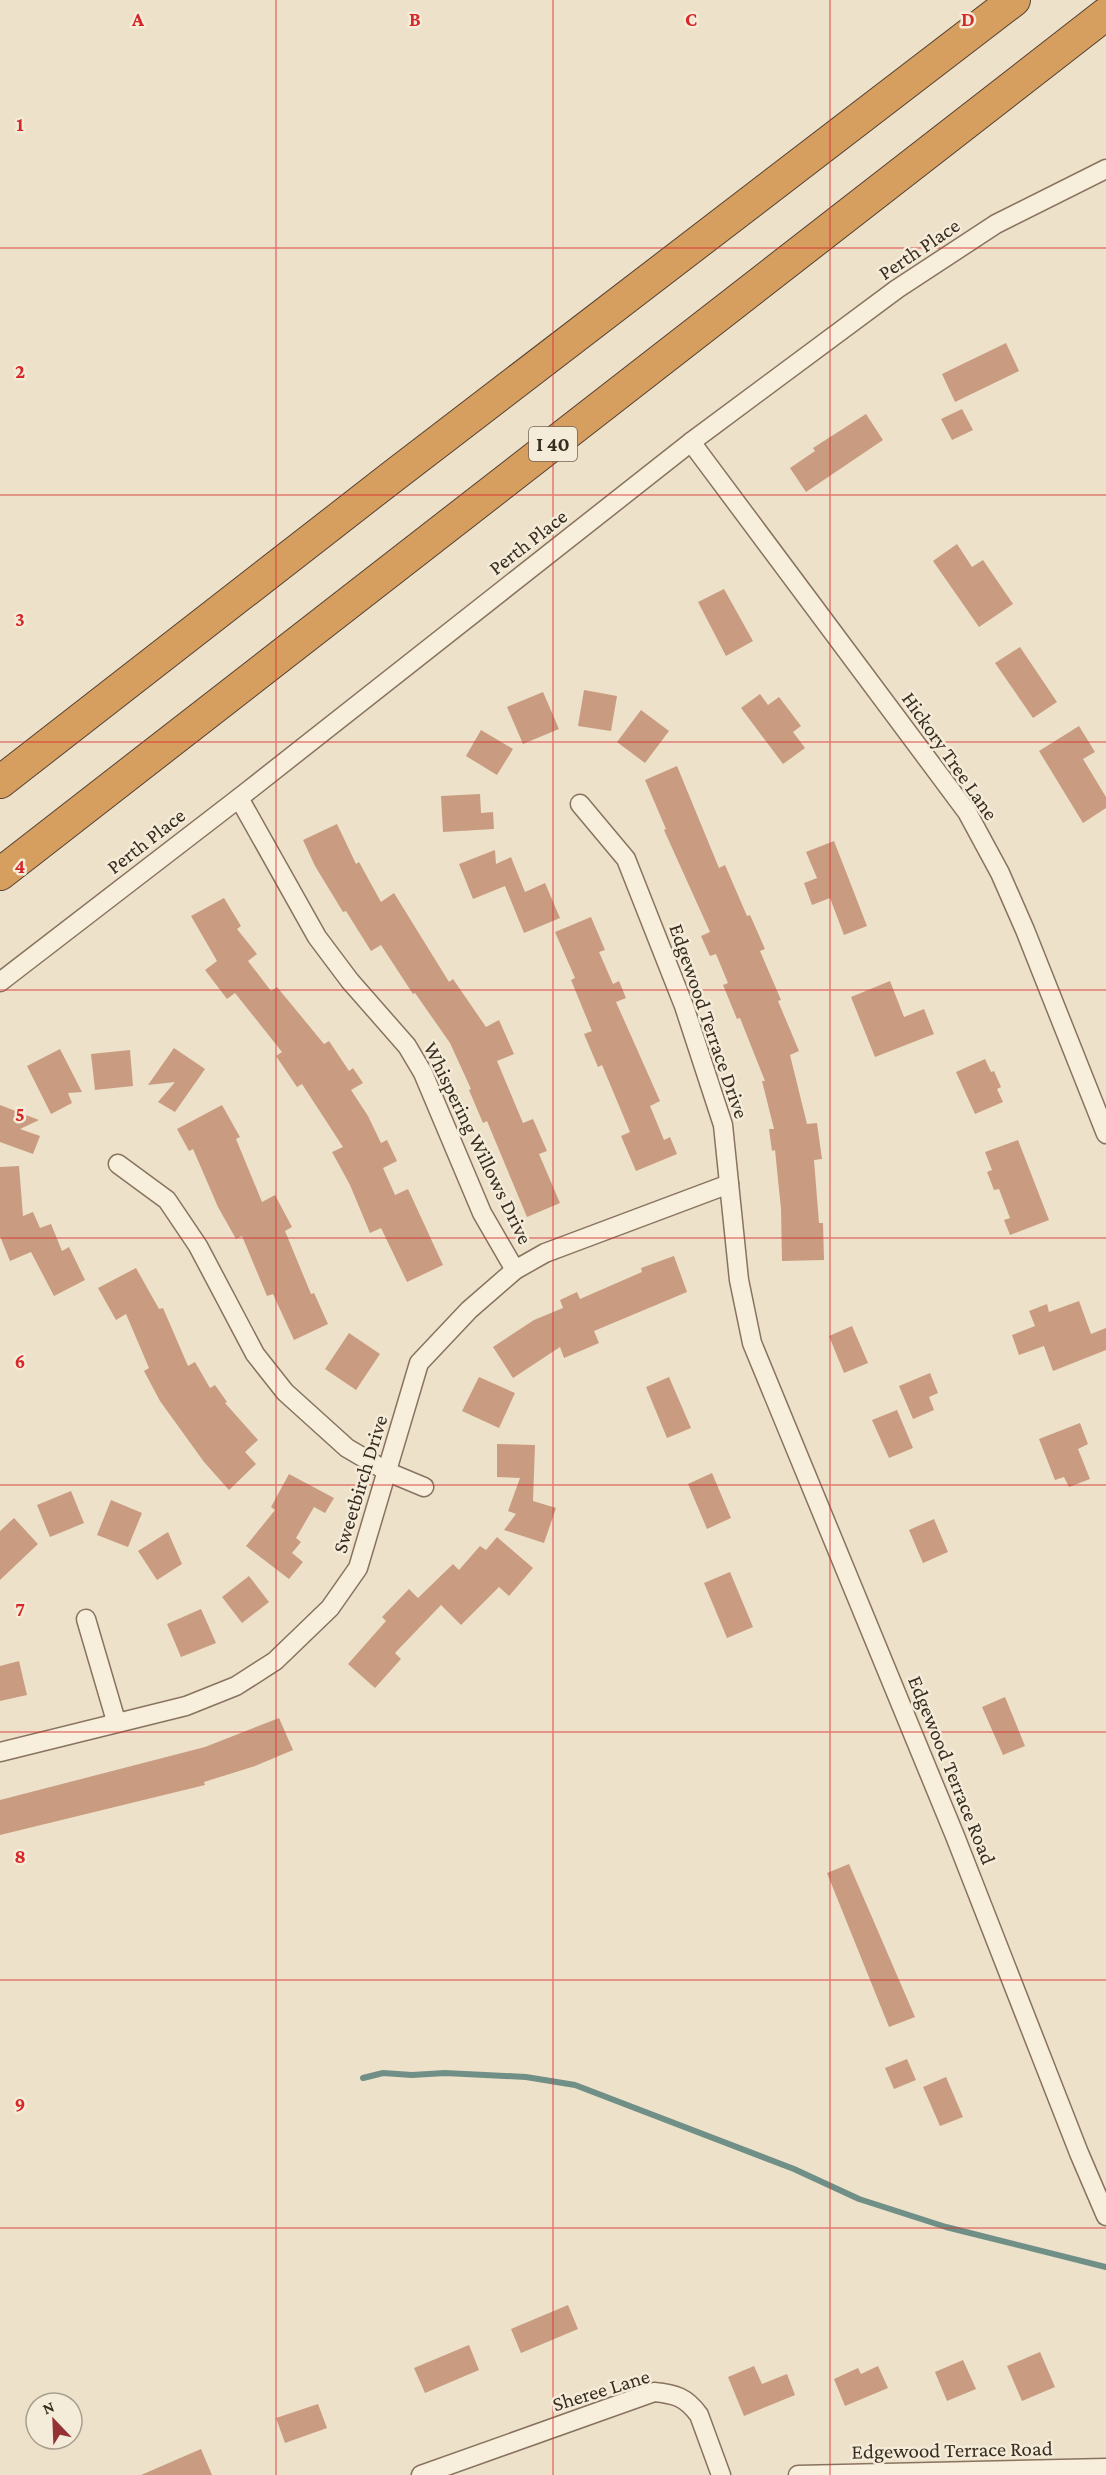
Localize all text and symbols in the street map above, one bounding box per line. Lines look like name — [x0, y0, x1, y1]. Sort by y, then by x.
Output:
text: A — [131, 8, 145, 30]
text: B — [409, 8, 421, 30]
text: C — [685, 8, 697, 30]
text: D — [961, 8, 975, 30]
text: 1 — [16, 113, 24, 135]
street label: Perth Place — [874, 213, 964, 285]
text: 2 — [15, 360, 25, 382]
road number: I 40 — [529, 427, 577, 461]
street label: Perth Place — [484, 504, 572, 580]
text: 3 — [15, 608, 25, 630]
street label: Hickory Tree Lane — [897, 687, 1003, 825]
street label: Perth Place — [102, 803, 190, 879]
text: 4 — [15, 855, 26, 877]
street label: Edgewood Terrace Drive — [664, 921, 754, 1121]
street label: Whispering Willows Drive — [419, 1038, 537, 1248]
text: 5 — [15, 1103, 25, 1125]
text: 6 — [15, 1350, 25, 1372]
street label: Sweetbirch Drive — [328, 1412, 392, 1556]
text: 7 — [15, 1598, 25, 1620]
street label: Edgewood Terrace Road — [903, 1672, 1001, 1868]
text: 8 — [14, 1845, 26, 1867]
text: 9 — [15, 2093, 25, 2115]
street label: Sheree Lane — [549, 2364, 653, 2416]
north arrow — [24, 2391, 84, 2451]
text: N — [40, 2398, 57, 2418]
street label: Edgewood Terrace Road — [851, 2436, 1053, 2464]

